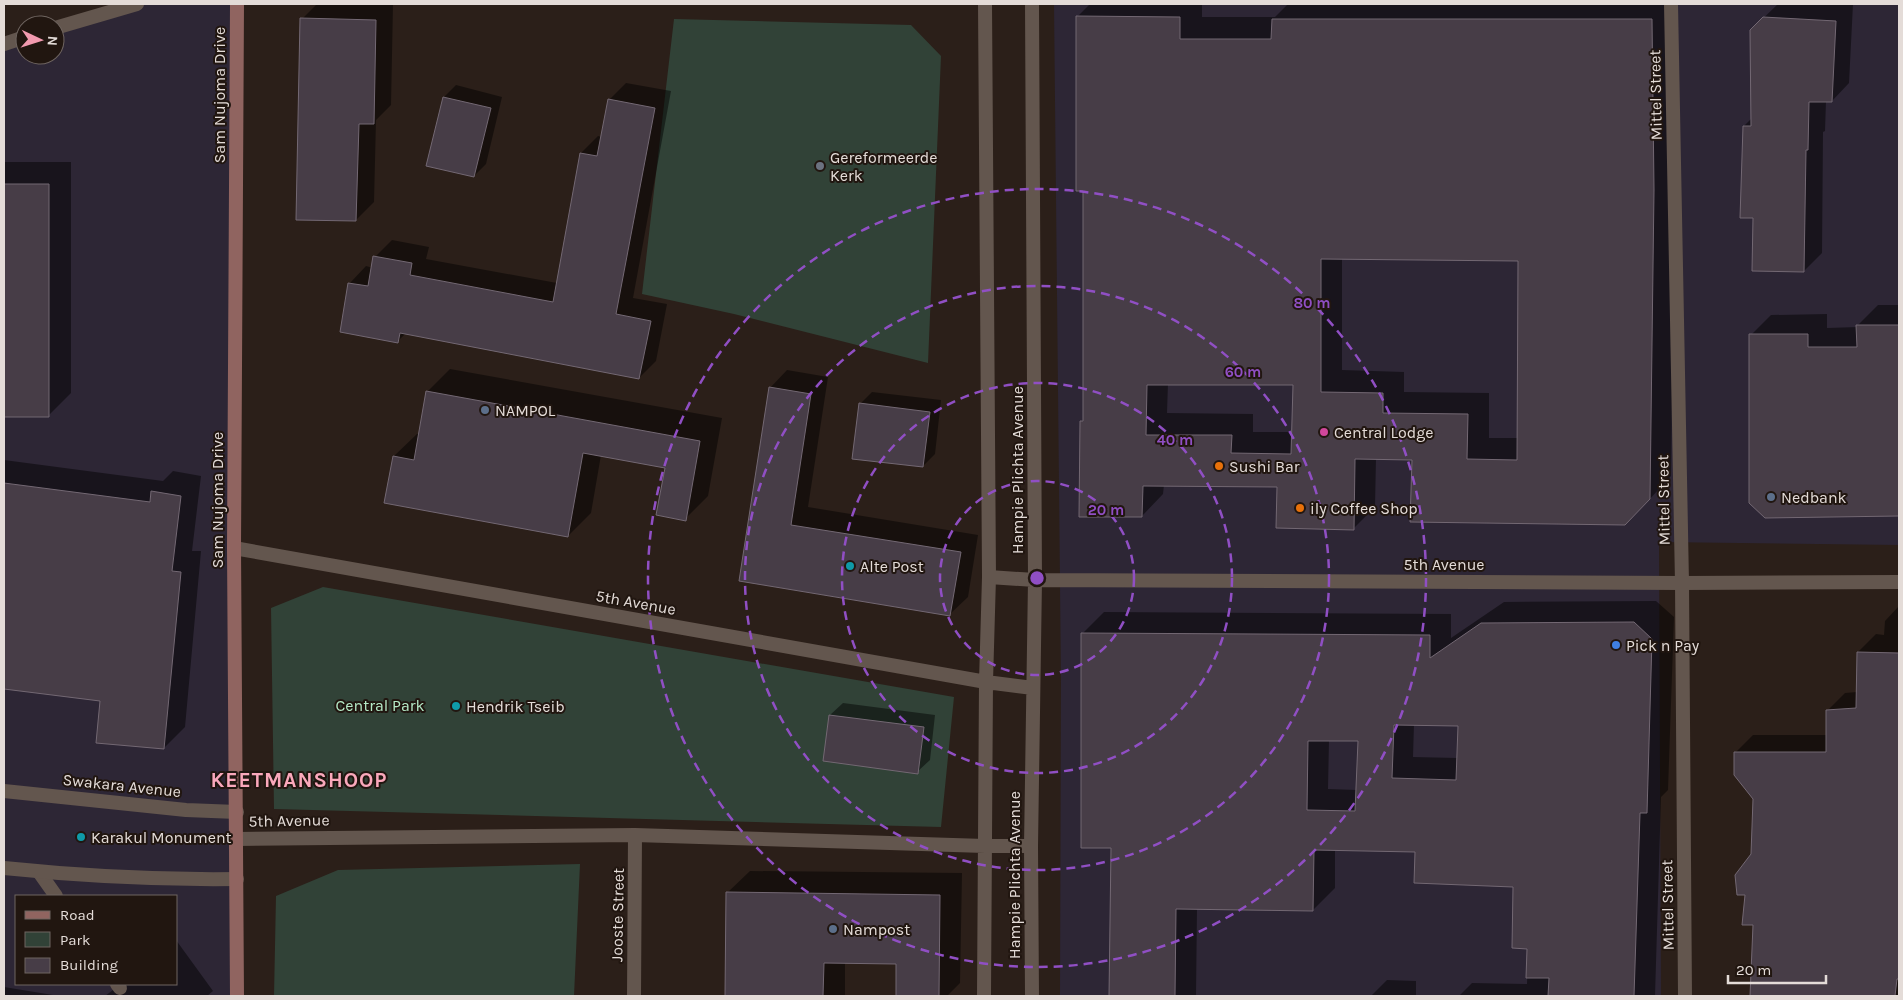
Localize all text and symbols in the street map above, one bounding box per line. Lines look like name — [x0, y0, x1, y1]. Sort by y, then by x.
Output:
north arrow — [15, 15, 65, 65]
street label: Sam Nujoma Drive — [210, 27, 229, 163]
text: N — [44, 35, 61, 46]
street label: Mittel Street — [1645, 49, 1666, 141]
place label: Gereformeerde Kerk — [830, 148, 937, 185]
marker: Gereformeerde Kerk — [814, 160, 826, 172]
text: 80 m — [1293, 294, 1331, 312]
text: 60 m — [1225, 363, 1261, 381]
street label: Hampie Plichta Avenue — [1008, 386, 1027, 554]
place label: NAMPOL — [495, 401, 556, 420]
marker: NAMPOL — [479, 404, 491, 416]
place label: Central Lodge — [1334, 423, 1434, 442]
marker: Central Lodge — [1318, 426, 1330, 438]
text: 40 m — [1157, 431, 1193, 449]
street label: Sam Nujoma Drive — [208, 432, 227, 568]
street label: Mittel Street — [1653, 454, 1674, 546]
place label: Sushi Bar — [1229, 457, 1300, 476]
marker: Sushi Bar — [1213, 460, 1225, 472]
place label: Nedbank — [1781, 488, 1847, 507]
marker: Nedbank — [1765, 491, 1777, 503]
place label: ily Coffee Shop — [1310, 499, 1418, 518]
text: 20 m — [1088, 501, 1124, 519]
marker: ily Coffee Shop — [1294, 502, 1306, 514]
street label: 5th Avenue — [1403, 555, 1485, 574]
place label: Alte Post — [860, 557, 924, 576]
marker: Alte Post — [844, 560, 856, 572]
centre of rings — [1028, 569, 1046, 587]
street label: 5th Avenue — [594, 586, 678, 619]
place label: Pick n Pay — [1626, 636, 1700, 655]
marker: Pick n Pay — [1610, 639, 1622, 651]
park label: Central Park — [335, 696, 425, 715]
place label: Hendrik Tseib — [466, 697, 565, 716]
marker: Hendrik Tseib — [450, 700, 462, 712]
district label: KEETMANSHOOP — [210, 768, 388, 792]
street label: Swakara Avenue — [62, 770, 182, 801]
street label: Hampie Plichta Avenue — [1005, 791, 1024, 959]
street label: 5th Avenue — [248, 810, 330, 831]
place label: Karakul Monument — [91, 828, 232, 847]
marker: Karakul Monument — [75, 831, 87, 843]
street label: Mittel Street — [1657, 859, 1678, 951]
street label: Jooste Street — [607, 868, 628, 962]
legend — [15, 895, 178, 985]
text: Road — [60, 906, 95, 924]
place label: Nampost — [843, 920, 910, 939]
marker: Nampost — [827, 923, 839, 935]
text: Park — [60, 931, 90, 949]
scale bar — [1728, 952, 1826, 984]
text: Building — [60, 956, 118, 974]
text: 20 m — [1736, 961, 1771, 979]

